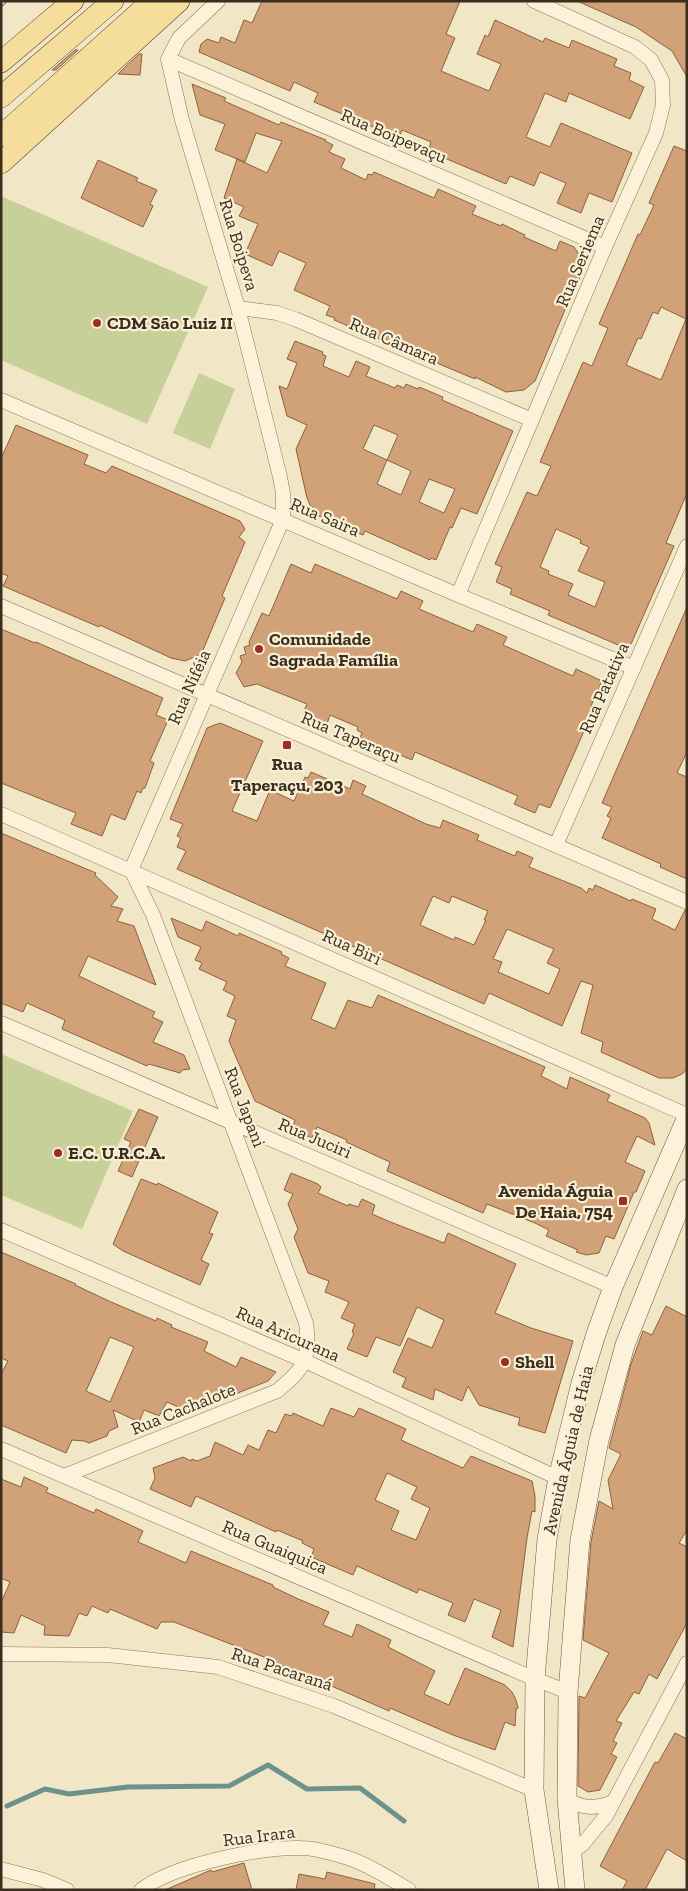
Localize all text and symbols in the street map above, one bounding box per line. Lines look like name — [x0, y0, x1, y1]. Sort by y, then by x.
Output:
street label: Rua Boipevaçu — [337, 104, 451, 168]
street label: Rua Boipeva — [215, 196, 263, 294]
street label: Rua Seriema — [551, 212, 609, 310]
place label: CDM São Luiz II — [107, 312, 233, 334]
street label: Rua Câmara — [346, 312, 442, 370]
marker: CDM São Luiz II — [91, 317, 103, 329]
street label: Rua Saira — [287, 492, 363, 542]
place label: Comunidade Sagrada Família — [269, 628, 398, 671]
street label: Rua Patativa — [574, 639, 634, 737]
marker: Comunidade Sagrada Família — [253, 643, 265, 655]
street label: Rua Niféia — [163, 646, 215, 728]
street label: Rua Taperaçu — [298, 706, 404, 768]
marker: Rua Taperaçu, 203 — [281, 739, 293, 751]
place label: Rua Taperaçu, 203 — [231, 753, 344, 796]
street label: Rua Biri — [319, 924, 385, 970]
street label: Rua Japani — [220, 1064, 270, 1150]
street label: Rua Juciri — [275, 1113, 355, 1163]
place label: E.C. U.R.C.A. — [68, 1142, 165, 1164]
marker: E.C. U.R.C.A. — [52, 1147, 64, 1159]
place label: Avenida Águia De Haia, 754 — [498, 1180, 613, 1223]
marker: Avenida Águia De Haia, 754 — [617, 1195, 629, 1207]
street label: Rua Aricurana — [233, 1301, 344, 1367]
place label: Shell — [515, 1351, 554, 1373]
marker: Shell — [499, 1356, 511, 1368]
street label: Avenida Águia de Haia — [538, 1363, 598, 1537]
street label: Rua Cachalote — [128, 1378, 238, 1440]
street label: Rua Guaiquica — [219, 1515, 331, 1579]
street label: Rua Pacaraná — [229, 1642, 336, 1696]
street label: Rua Irara — [222, 1821, 297, 1851]

